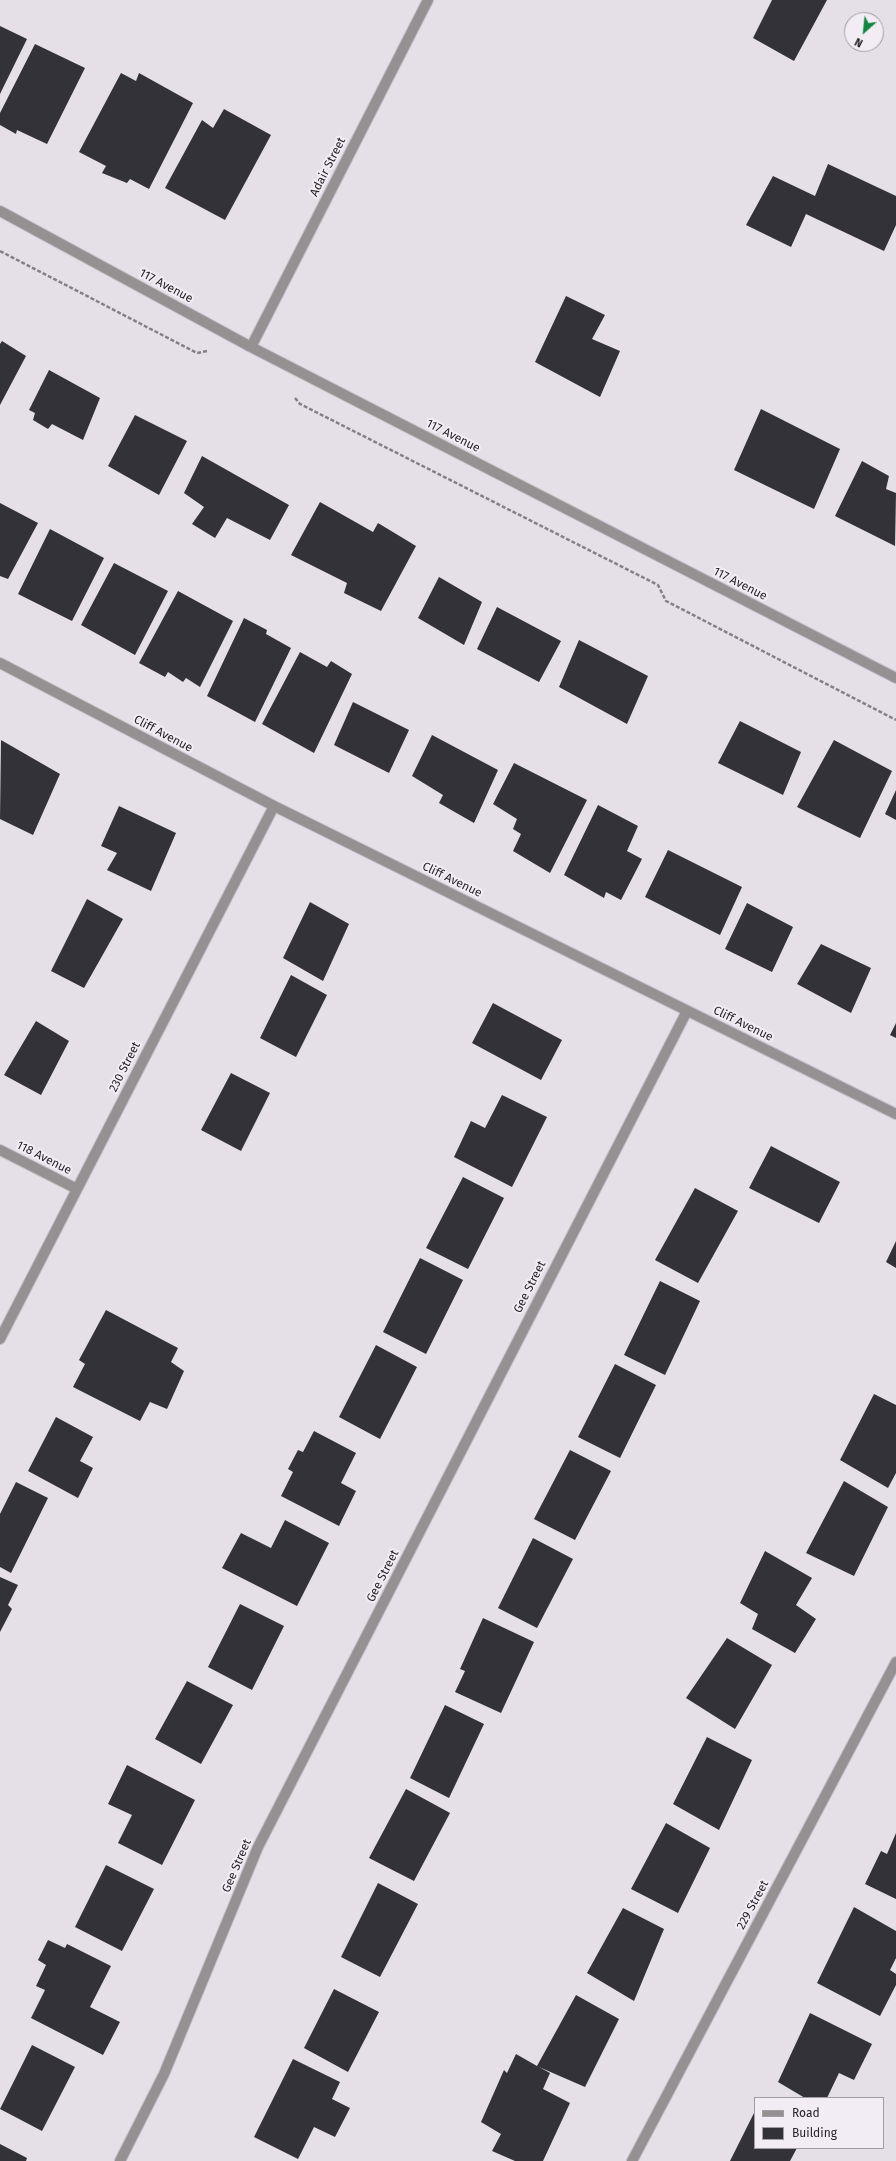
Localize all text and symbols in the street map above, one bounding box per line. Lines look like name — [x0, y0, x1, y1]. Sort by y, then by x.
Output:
north arrow — [844, 12, 884, 52]
text: N — [853, 35, 865, 50]
street label: Adair Street — [307, 135, 349, 199]
street label: 117 Avenue — [137, 266, 195, 306]
street label: 117 Avenue — [424, 416, 482, 456]
street label: 117 Avenue — [711, 564, 769, 604]
street label: Cliff Avenue — [131, 712, 195, 756]
street label: Cliff Avenue — [420, 859, 484, 901]
street label: Cliff Avenue — [711, 1003, 775, 1045]
street label: 230 Street — [106, 1040, 144, 1094]
street label: 118 Avenue — [14, 1138, 74, 1178]
street label: Gee Street — [511, 1259, 549, 1315]
street label: Gee Street — [364, 1548, 402, 1604]
street label: Gee Street — [219, 1837, 255, 1895]
street label: 229 Street — [734, 1878, 772, 1932]
legend — [754, 2097, 884, 2149]
text: Road — [792, 2106, 820, 2120]
text: Building — [792, 2126, 837, 2140]

